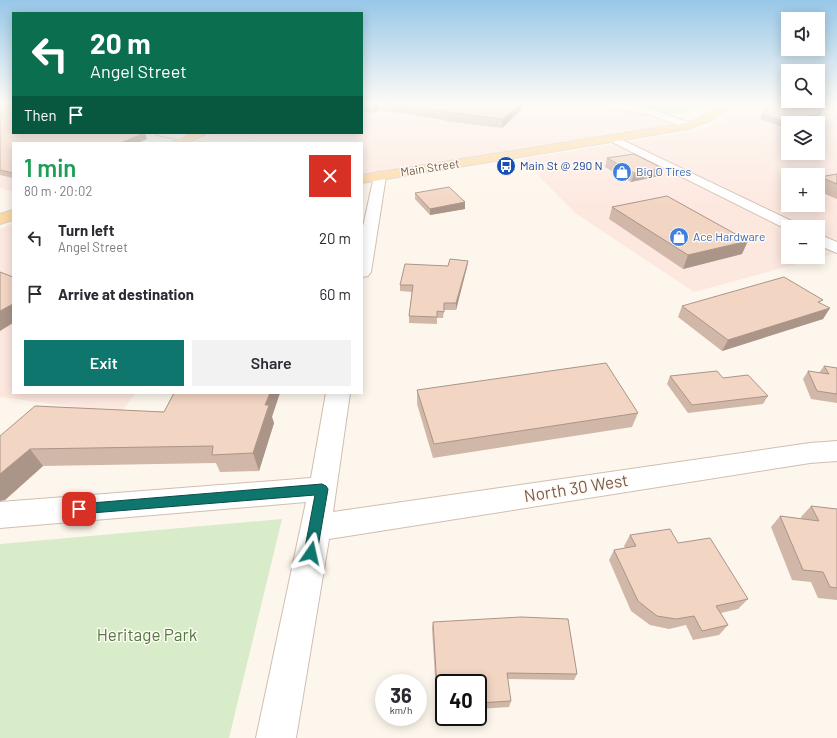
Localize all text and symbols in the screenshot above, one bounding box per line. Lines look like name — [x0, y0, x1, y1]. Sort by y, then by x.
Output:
map controls — [781, 12, 825, 264]
button: sound — [781, 12, 825, 56]
text: 20 m — [90, 26, 151, 60]
icon: left — [24, 28, 76, 80]
text: Angel Street — [90, 60, 187, 82]
button: search — [781, 64, 825, 108]
icon: arrive — [65, 104, 87, 126]
text: Then — [24, 106, 57, 124]
button: layers — [781, 116, 825, 160]
text: 1 min — [24, 153, 76, 182]
button: close — [309, 155, 351, 197]
street label: Main Street — [399, 155, 460, 179]
bus stop icon: Main St @ 290 N — [495, 155, 517, 177]
place label: Main St @ 290 N — [520, 158, 603, 172]
shop icon: Big O Tires — [611, 161, 633, 183]
place label: Big O Tires — [636, 164, 692, 178]
button: + — [781, 168, 825, 212]
text: 80 m · 20:02 — [24, 183, 92, 199]
button: − — [781, 220, 825, 264]
text: Turn left — [58, 221, 114, 239]
shop icon: Ace Hardware — [668, 226, 690, 248]
icon: left — [24, 227, 46, 249]
text: 20 m — [319, 229, 351, 247]
place label: Ace Hardware — [693, 229, 765, 243]
text: Angel Street — [58, 239, 128, 255]
icon: arrive — [24, 283, 46, 305]
text: Arrive at destination — [58, 285, 194, 303]
text: 60 m — [319, 285, 351, 303]
button: Exit — [24, 340, 184, 386]
button: Share — [192, 340, 351, 386]
street label: North 30 West — [522, 469, 629, 505]
pin — [62, 492, 96, 526]
icon: arrive — [68, 498, 90, 520]
position arrow — [290, 532, 332, 574]
park label: Heritage Park — [97, 624, 197, 644]
speed limit sign: 40 — [435, 674, 487, 726]
text: 36 — [390, 683, 412, 707]
text: km/h — [390, 704, 412, 716]

